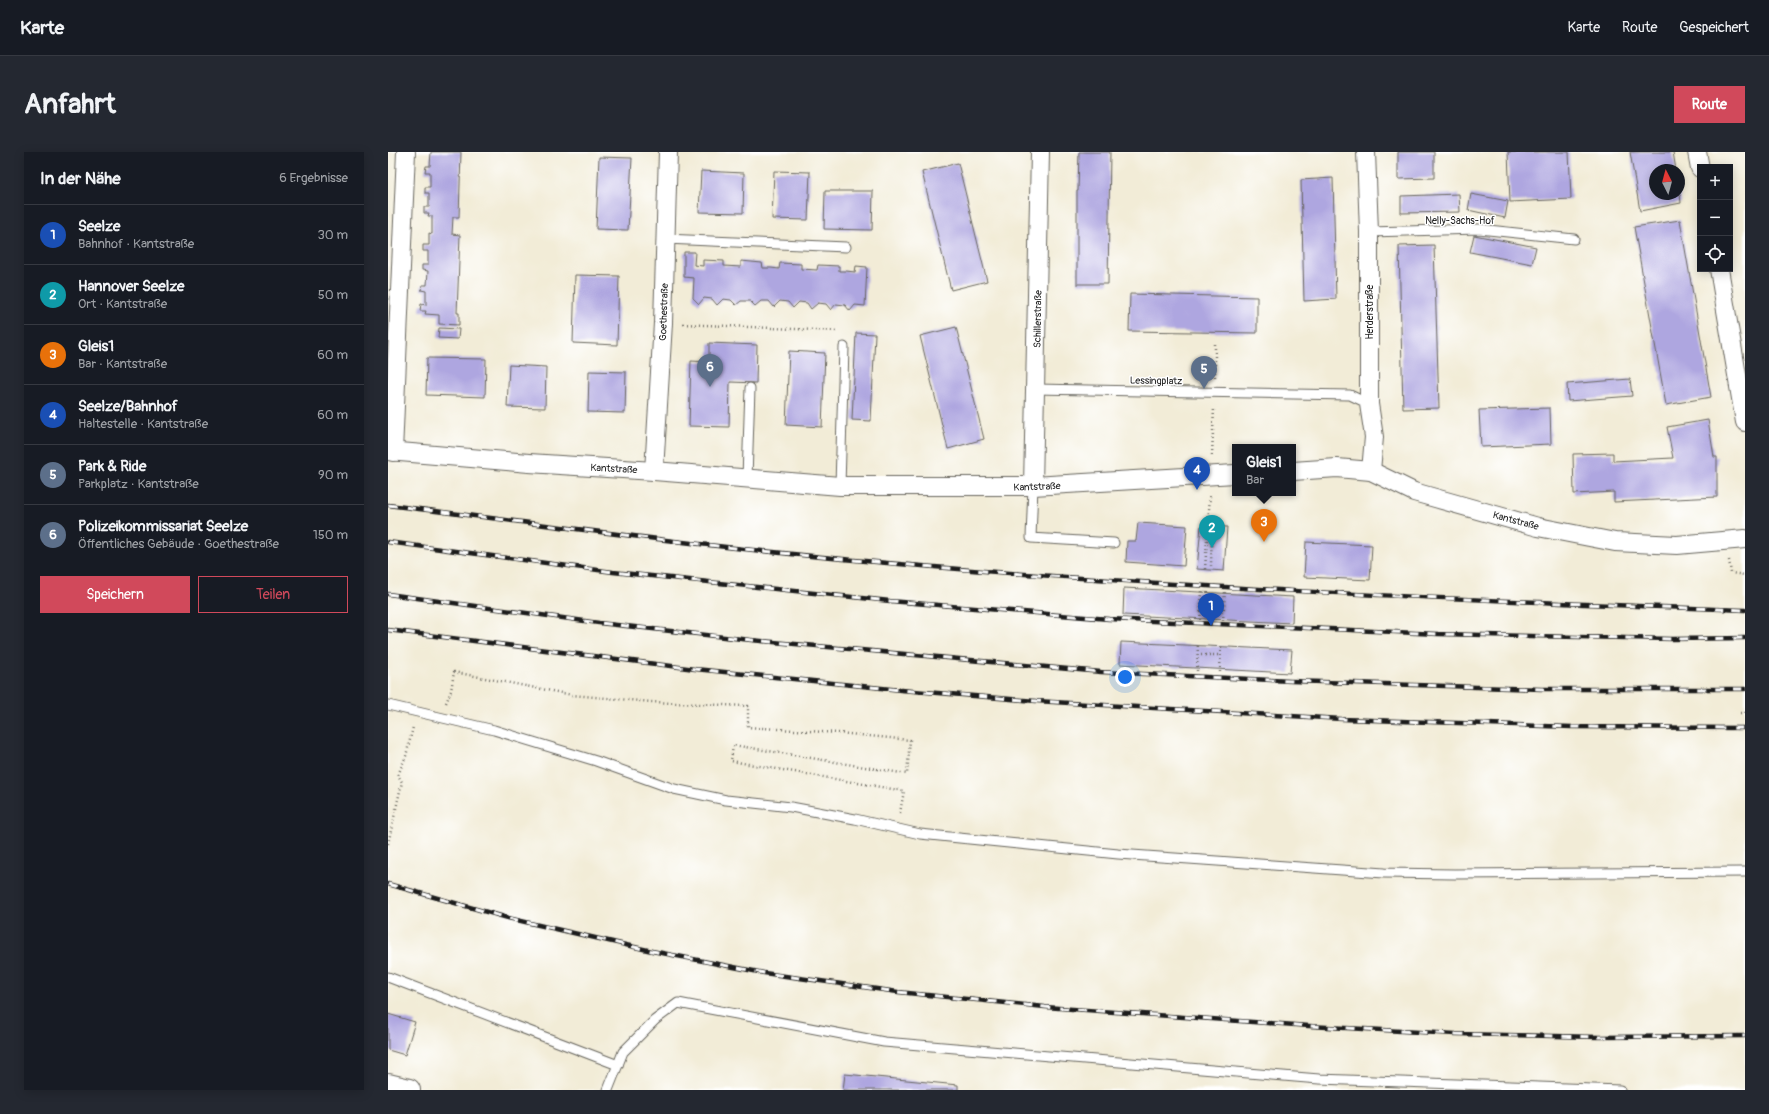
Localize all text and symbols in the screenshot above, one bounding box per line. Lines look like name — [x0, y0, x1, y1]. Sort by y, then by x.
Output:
text: Karte — [20, 16, 64, 40]
text: Karte — [1568, 19, 1600, 36]
text: Route — [1622, 19, 1657, 36]
text: Gespeichert — [1679, 19, 1749, 36]
button: Route — [1674, 86, 1745, 123]
text: Anfahrt — [24, 87, 116, 122]
north arrow — [1649, 164, 1685, 200]
map controls — [1697, 164, 1733, 272]
button: + — [1697, 164, 1733, 200]
text: In der Nähe — [40, 168, 121, 189]
text: 6 Ergebnisse — [279, 170, 348, 186]
button: − — [1697, 200, 1733, 236]
street label: Nelly-Sachs-Hof — [1425, 215, 1495, 227]
text: Seelze — [78, 217, 120, 236]
text: 1 — [50, 227, 56, 243]
text: 30 m — [318, 227, 348, 243]
text: Bahnhof · Kantstraße — [78, 236, 194, 252]
button: locate — [1697, 236, 1733, 272]
text: Hannover Seelze — [78, 277, 184, 296]
street label: Goethestraße — [657, 283, 671, 341]
street label: Herderstraße — [1364, 285, 1376, 339]
text: 2 — [49, 287, 57, 303]
text: 50 m — [318, 287, 348, 303]
street label: Schillerstraße — [1031, 290, 1045, 348]
text: Ort · Kantstraße — [78, 296, 167, 312]
text: Gleis1 — [78, 337, 114, 356]
text: 3 — [49, 347, 57, 363]
text: 60 m — [317, 347, 348, 363]
pin: 6 — [697, 354, 723, 387]
text: Bar · Kantstraße — [78, 356, 167, 372]
pin: 5 — [1191, 356, 1217, 389]
street label: Lessingplatz — [1130, 375, 1182, 387]
text: Seelze/Bahnhof — [78, 397, 178, 416]
text: 4 — [49, 407, 57, 423]
text: 60 m — [317, 407, 348, 423]
text: Haltestelle · Kantstraße — [78, 416, 208, 432]
popup — [1232, 444, 1296, 496]
text: Gleis1 — [1246, 453, 1282, 472]
text: Park & Ride — [78, 457, 146, 476]
pin: 4 — [1184, 457, 1210, 490]
street label: Kantstraße — [590, 462, 638, 476]
text: 5 — [49, 467, 57, 483]
text: 90 m — [318, 467, 348, 483]
text: Bar — [1246, 472, 1264, 488]
text: Parkplatz · Kantstraße — [78, 476, 199, 492]
street label: Kantstraße — [1013, 480, 1061, 494]
pin: 3 — [1251, 509, 1277, 542]
street label: Kantstraße — [1491, 509, 1540, 533]
pin: 2 — [1199, 515, 1225, 548]
text: Polizeikommissariat Seelze — [78, 517, 248, 536]
text: 6 — [49, 527, 57, 543]
text: 150 m — [313, 527, 348, 543]
text: Öffentliches Gebäude · Goethestraße — [78, 536, 279, 552]
button: Speichern — [40, 576, 190, 613]
button: Teilen — [198, 576, 348, 613]
pin: 1 — [1198, 593, 1224, 626]
your location — [1115, 667, 1135, 687]

